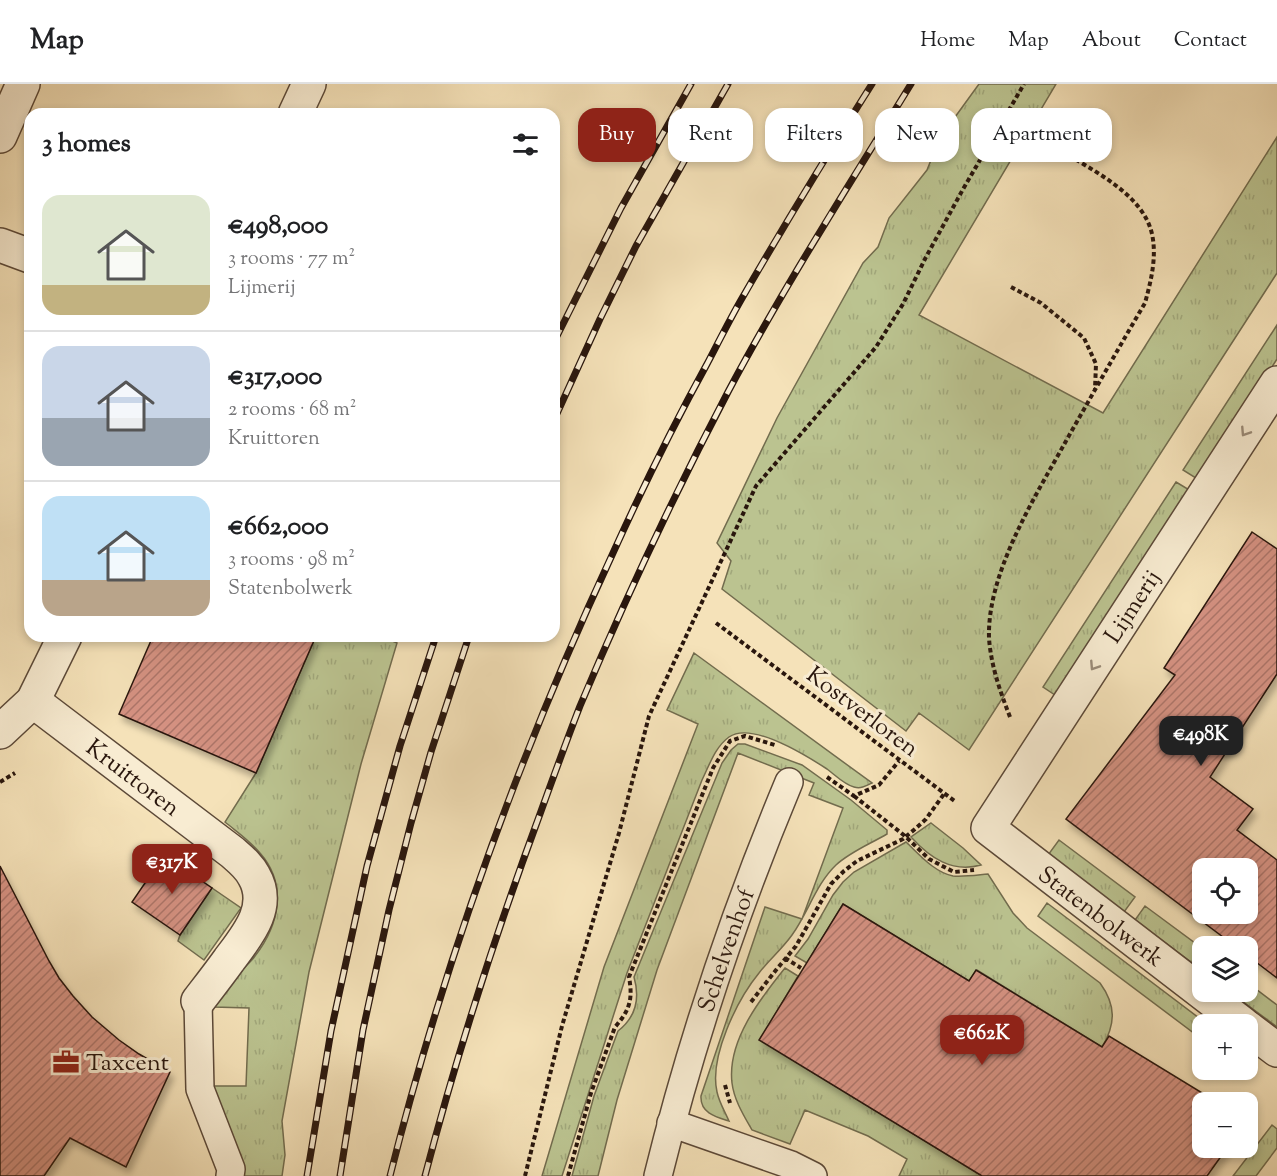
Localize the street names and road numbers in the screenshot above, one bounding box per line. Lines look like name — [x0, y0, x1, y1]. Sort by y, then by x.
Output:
street label: Lijmerij — [1097, 564, 1170, 651]
street label: Kostverloren — [798, 659, 925, 766]
street label: Kruittoren — [78, 732, 186, 826]
street label: Statenbolwerk — [1030, 859, 1170, 976]
street label: Schelvenhof — [690, 882, 765, 1017]

